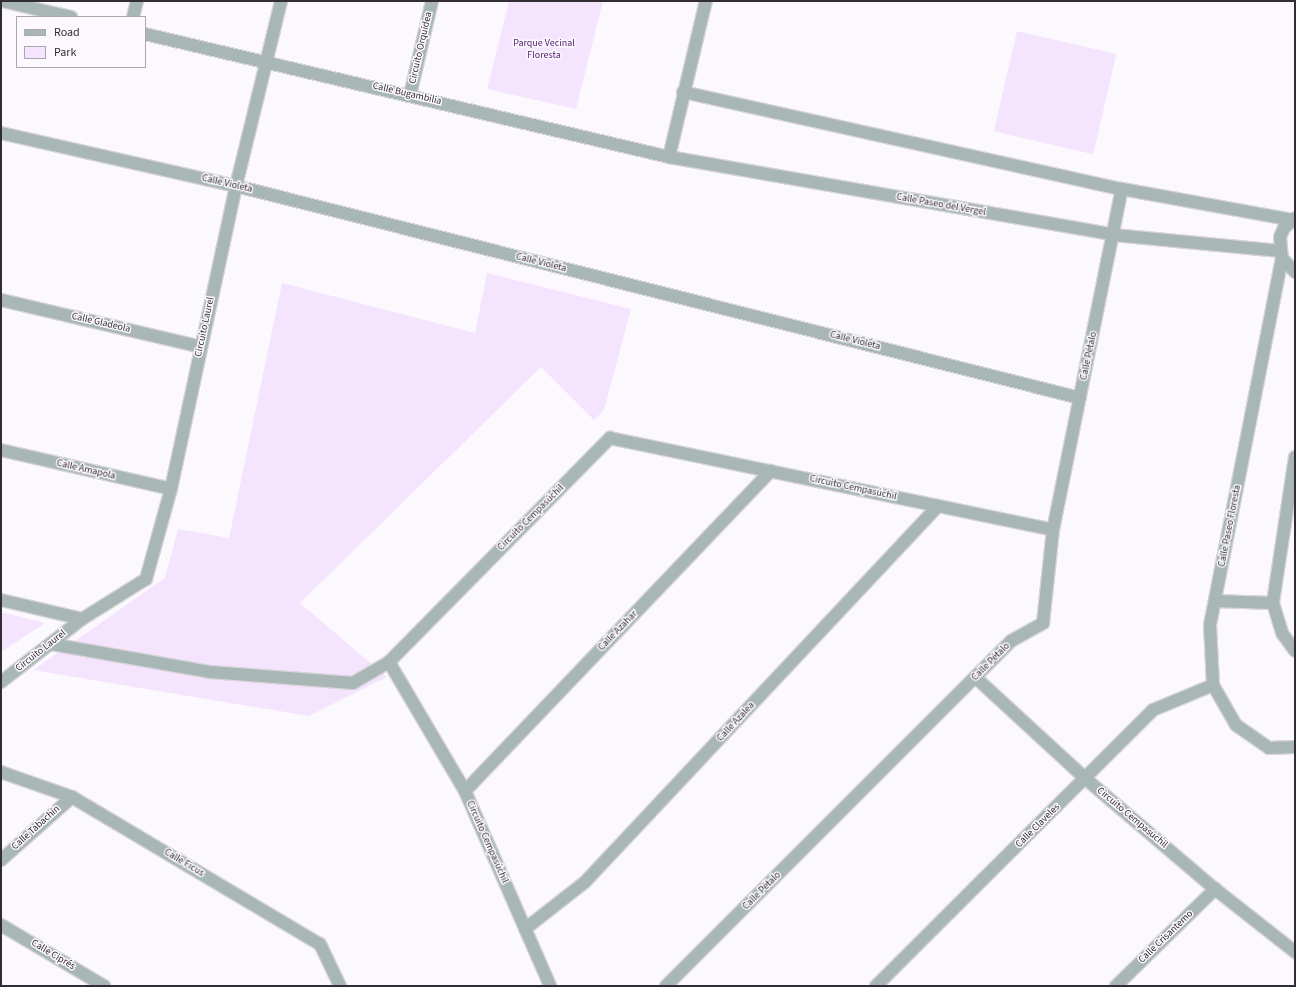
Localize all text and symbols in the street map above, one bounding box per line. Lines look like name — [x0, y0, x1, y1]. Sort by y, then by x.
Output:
street label: Circuito Orquídea — [407, 11, 435, 85]
legend — [16, 16, 146, 68]
text: Road — [54, 24, 80, 41]
park label: Parque Vecinal Floresta — [513, 37, 575, 60]
text: Park — [54, 44, 76, 61]
street label: Calle Bugambilia — [371, 80, 443, 108]
street label: Calle Violeta — [201, 172, 253, 196]
street label: Calle Paseo del Vergel — [895, 191, 987, 219]
street label: Calle Violeta — [515, 251, 567, 275]
street label: Circuito Laurel — [193, 296, 217, 358]
street label: Calle Gladeola — [70, 310, 132, 336]
street label: Calle Violeta — [829, 329, 881, 353]
street label: Calle Pétalo — [1078, 331, 1100, 381]
street label: Calle Amapola — [55, 457, 117, 483]
street label: Circuito Cempasúchil — [808, 473, 898, 503]
street label: Circuito Cempasúchil — [495, 482, 567, 554]
street label: Calle Paseo Floresta — [1216, 484, 1244, 568]
street label: Calle Azahar — [596, 608, 640, 654]
street label: Circuito Laurel — [13, 628, 69, 674]
street label: Calle Pétalo — [969, 640, 1013, 684]
street label: Calle Azalea — [715, 700, 757, 744]
street label: Circuito Cempasúchil — [1094, 785, 1170, 851]
street label: Circuito Cempasúchil — [463, 799, 511, 885]
street label: Calle Claveles — [1013, 801, 1063, 851]
street label: Calle Tabachín — [9, 803, 63, 853]
street label: Calle Ficus — [162, 846, 206, 880]
street label: Calle Pétalo — [740, 869, 784, 913]
street label: Calle Crisantemo — [1136, 908, 1196, 966]
street label: Calle Ciprés — [29, 937, 77, 973]

